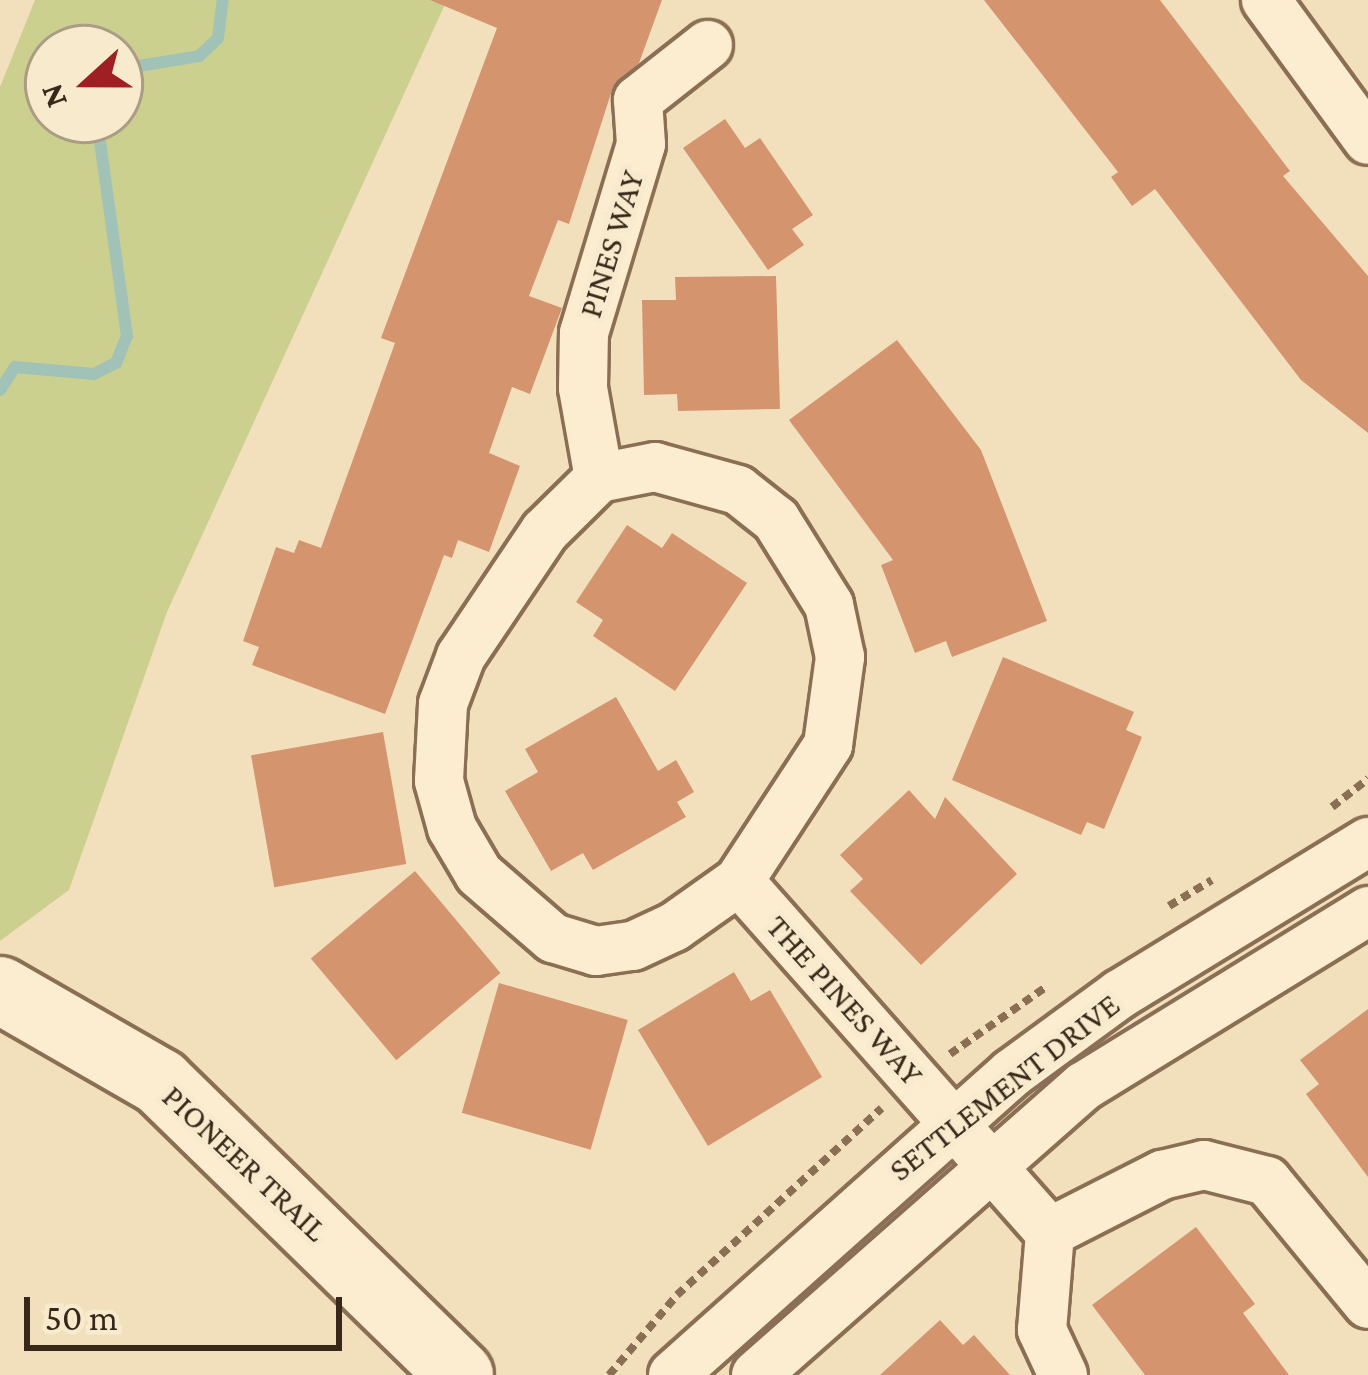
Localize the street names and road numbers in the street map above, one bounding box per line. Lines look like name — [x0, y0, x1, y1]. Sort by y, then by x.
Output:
street label: PINES WAY — [570, 166, 652, 322]
street label: THE PINES WAY — [758, 907, 932, 1093]
street label: SETTLEMENT DRIVE — [881, 985, 1127, 1189]
street label: PIONEER TRAIL — [154, 1077, 336, 1249]

